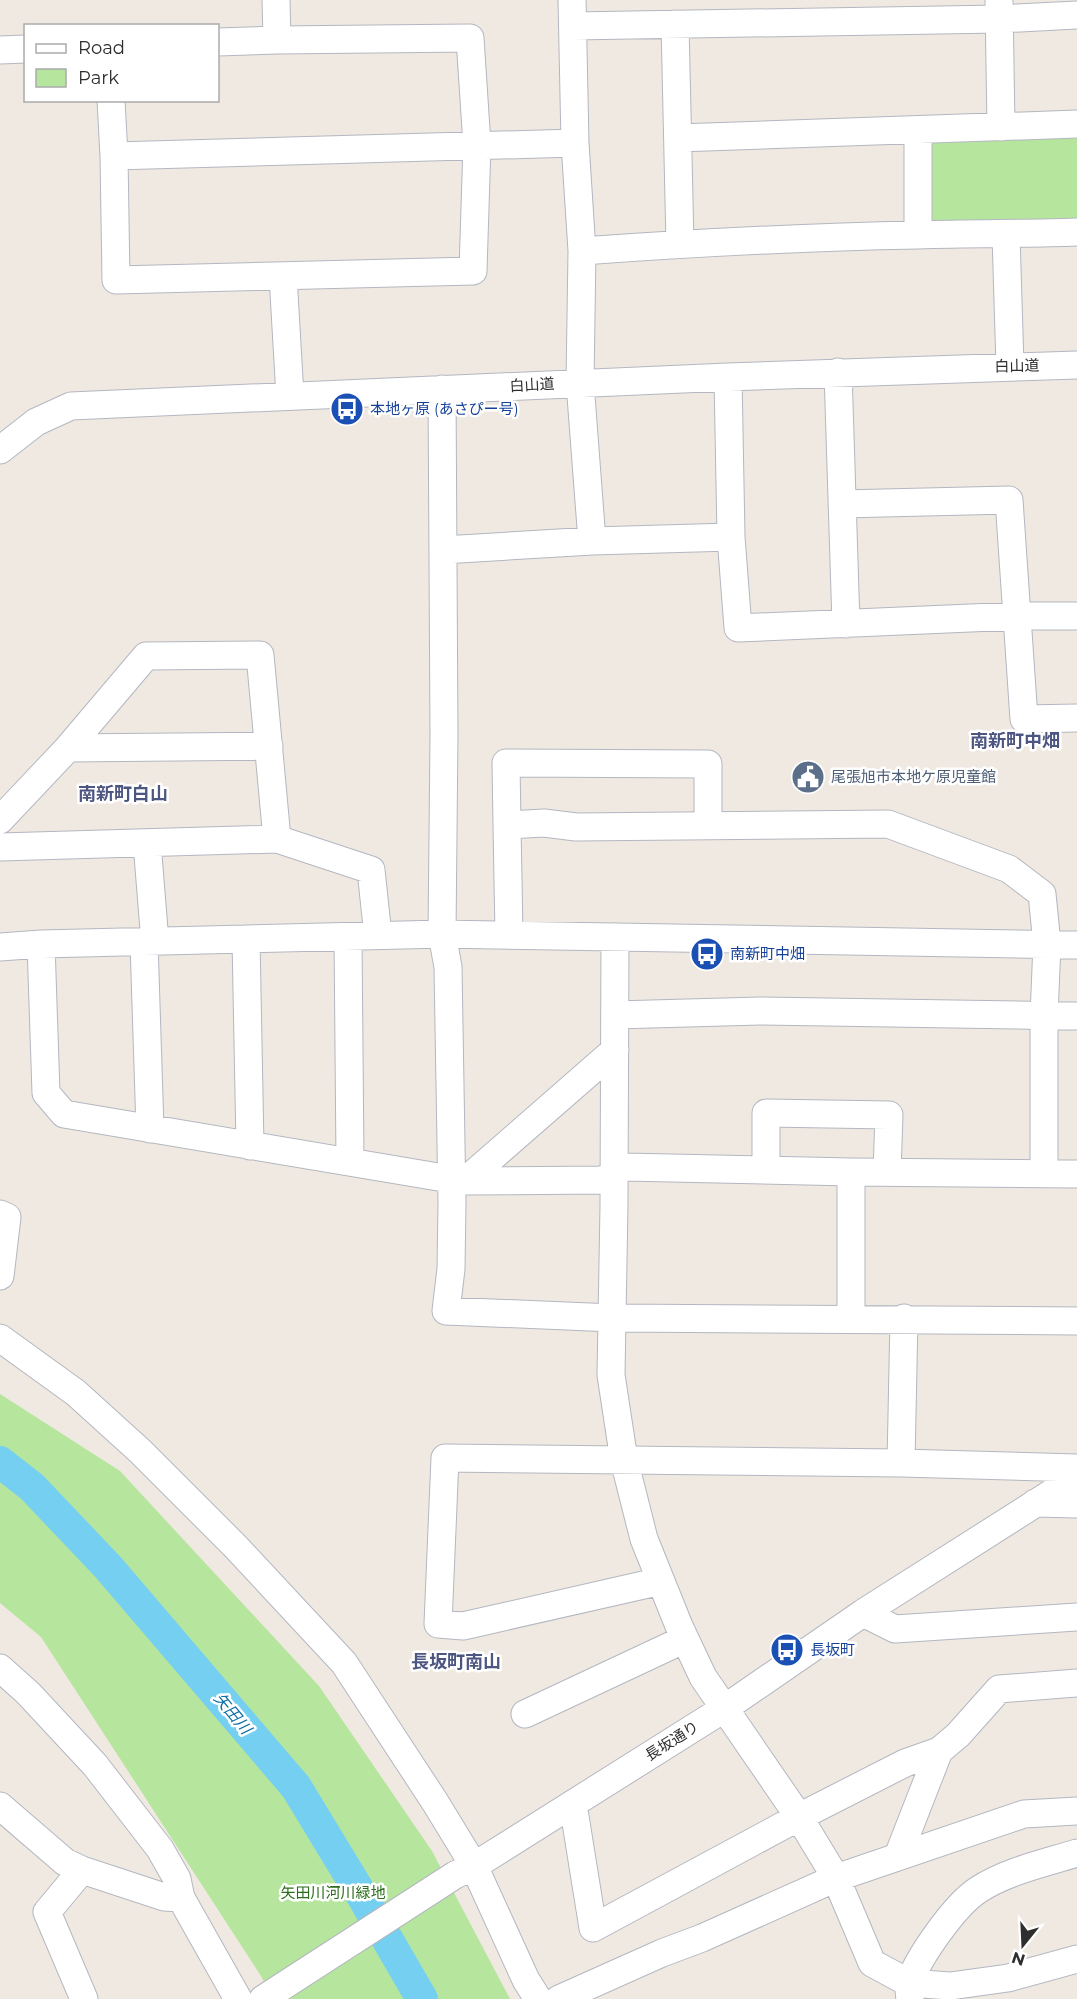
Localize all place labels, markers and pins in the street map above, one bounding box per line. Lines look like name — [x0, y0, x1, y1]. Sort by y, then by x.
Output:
bus stop icon: 本地ヶ原 (あさぴー号) — [329, 391, 365, 427]
place label: 本地ヶ原 (あさぴー号) — [370, 399, 519, 418]
public building icon: 尾張旭市本地ケ原児童館 — [790, 759, 826, 795]
place label: 尾張旭市本地ケ原児童館 — [831, 767, 996, 786]
bus stop icon: 南新町中畑 — [689, 936, 725, 972]
place label: 南新町中畑 — [730, 944, 805, 963]
bus stop icon: 長坂町 — [769, 1632, 805, 1668]
place label: 長坂町 — [810, 1640, 855, 1659]

